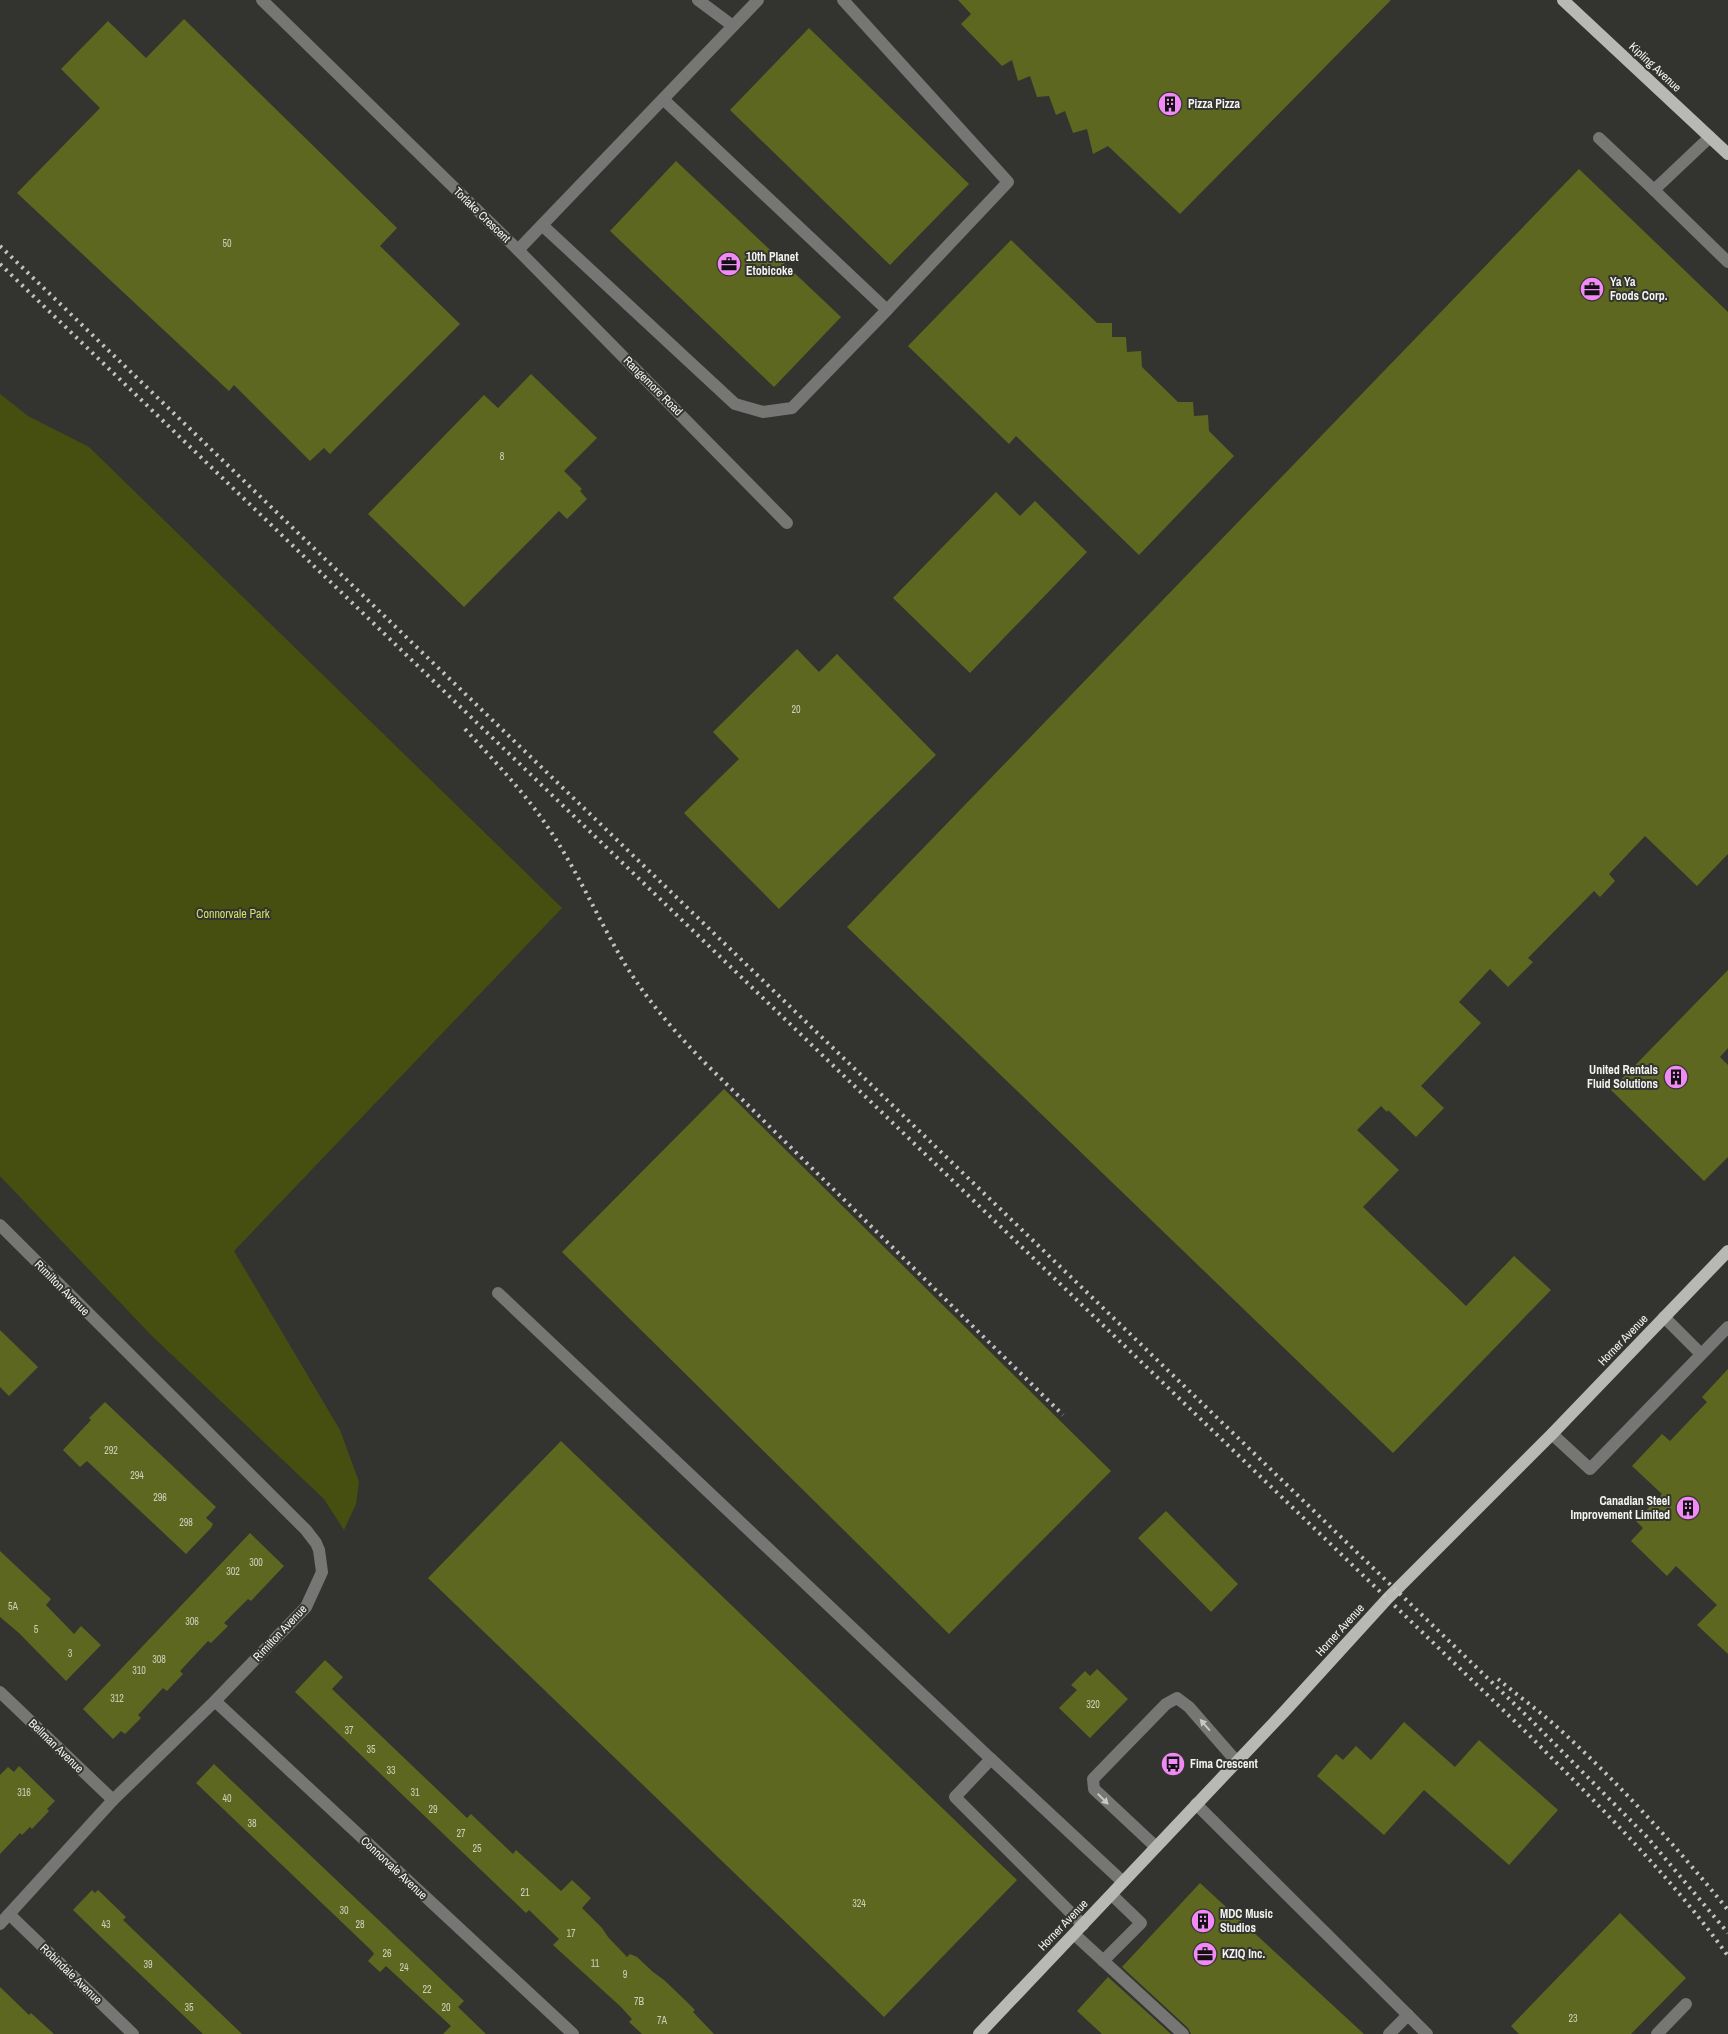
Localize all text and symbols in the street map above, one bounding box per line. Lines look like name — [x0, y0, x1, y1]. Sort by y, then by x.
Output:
street label: Kipling Avenue — [1625, 39, 1685, 95]
building icon: Pizza Pizza — [1157, 91, 1183, 117]
place label: Pizza Pizza — [1188, 96, 1240, 112]
street label: Torlake Crescent — [450, 184, 514, 247]
house number: 50 — [222, 237, 232, 250]
place label: 10th Planet Etobicoke — [746, 249, 799, 279]
office icon: 10th Planet Etobicoke — [716, 251, 742, 277]
place label: Ya Ya Foods Corp. — [1610, 274, 1668, 304]
office icon: Ya Ya Foods Corp. — [1579, 276, 1605, 302]
street label: Rangemore Road — [620, 353, 686, 419]
house number: 8 — [500, 450, 505, 463]
house number: 20 — [791, 703, 801, 716]
park label: Connorvale Park — [196, 906, 270, 922]
place label: United Rentals Fluid Solutions — [1587, 1062, 1659, 1092]
building icon: United Rentals Fluid Solutions — [1663, 1064, 1689, 1090]
street label: Rimilton Avenue — [31, 1257, 93, 1319]
street label: Horner Avenue — [1595, 1311, 1651, 1369]
house number: 292 — [104, 1444, 118, 1457]
house number: 294 — [130, 1469, 144, 1482]
house number: 296 — [153, 1491, 167, 1504]
place label: Canadian Steel Improvement Limited — [1570, 1493, 1670, 1523]
building icon: Canadian Steel Improvement Limited — [1675, 1495, 1701, 1521]
house number: 298 — [179, 1516, 193, 1529]
house number: 300 — [249, 1556, 263, 1569]
house number: 302 — [226, 1565, 240, 1578]
house number: 5A — [8, 1600, 19, 1613]
street label: Horner Avenue — [1312, 1600, 1368, 1660]
street label: Rimilton Avenue — [250, 1601, 310, 1665]
house number: 306 — [185, 1615, 199, 1628]
house number: 5 — [34, 1623, 39, 1636]
house number: 3 — [68, 1647, 73, 1660]
house number: 308 — [152, 1653, 166, 1666]
house number: 310 — [132, 1664, 146, 1677]
house number: 312 — [110, 1692, 124, 1705]
house number: 320 — [1086, 1698, 1100, 1711]
street label: Bellman Avenue — [25, 1716, 87, 1776]
one-way arrow — [1200, 1719, 1211, 1732]
house number: 37 — [344, 1724, 354, 1737]
house number: 35 — [366, 1743, 376, 1756]
bus stop icon: Fima Crescent — [1160, 1751, 1186, 1777]
place label: Fima Crescent — [1190, 1756, 1259, 1772]
house number: 33 — [386, 1764, 396, 1777]
house number: 316 — [17, 1786, 31, 1799]
house number: 31 — [410, 1786, 420, 1799]
house number: 40 — [222, 1792, 232, 1805]
one-way arrow — [1097, 1793, 1109, 1805]
house number: 29 — [428, 1803, 438, 1816]
house number: 38 — [247, 1817, 257, 1830]
house number: 27 — [456, 1827, 466, 1840]
street label: Connorvale Avenue — [357, 1833, 431, 1903]
house number: 25 — [472, 1842, 482, 1855]
house number: 21 — [520, 1886, 530, 1899]
street label: Horner Avenue — [1035, 1896, 1091, 1954]
house number: 324 — [852, 1897, 866, 1910]
house number: 30 — [339, 1904, 349, 1917]
place label: MDC Music Studios — [1220, 1906, 1274, 1936]
building icon: MDC Music Studios — [1190, 1908, 1216, 1934]
house number: 43 — [101, 1918, 111, 1931]
house number: 28 — [355, 1918, 365, 1931]
house number: 17 — [566, 1927, 576, 1940]
street label: Robindale Avenue — [37, 1940, 105, 2008]
office icon: KZIQ Inc. — [1192, 1941, 1218, 1967]
place label: KZIQ Inc. — [1222, 1946, 1265, 1962]
house number: 26 — [382, 1947, 392, 1960]
house number: 11 — [591, 1957, 600, 1970]
house number: 39 — [143, 1958, 153, 1971]
house number: 24 — [399, 1961, 409, 1974]
house number: 9 — [623, 1968, 628, 1981]
house number: 22 — [422, 1983, 432, 1996]
house number: 7B — [634, 1995, 645, 2008]
house number: 35 — [184, 2001, 194, 2014]
house number: 20 — [441, 2001, 451, 2014]
house number: 23 — [1568, 2012, 1578, 2025]
house number: 7A — [657, 2014, 668, 2027]

